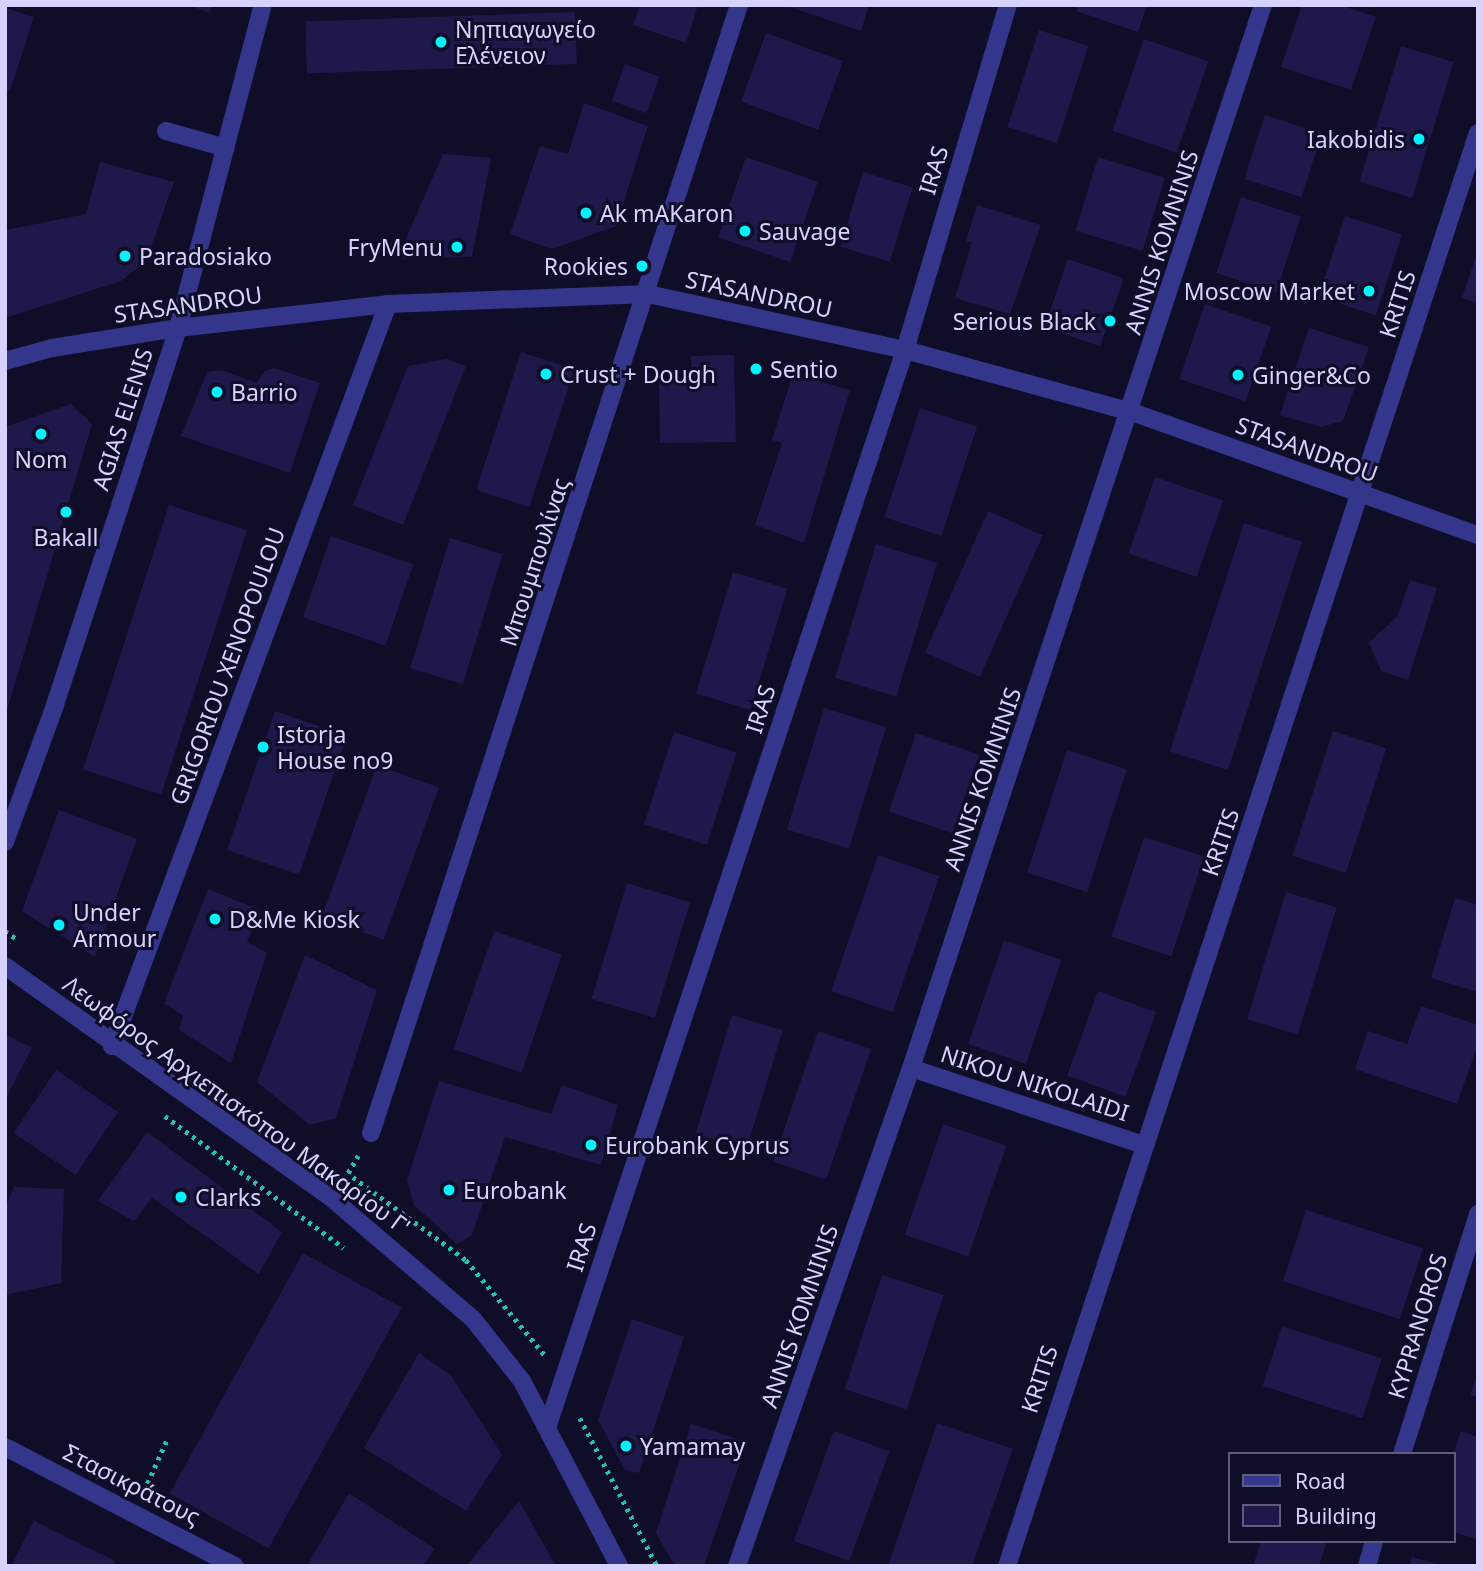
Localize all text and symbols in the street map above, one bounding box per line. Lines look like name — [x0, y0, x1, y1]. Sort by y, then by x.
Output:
place label: Νηπιαγωγείο Ελένειον — [455, 15, 596, 69]
marker: Νηπιαγωγείο Ελένειον — [433, 34, 449, 50]
place label: Iakobidis — [1307, 125, 1405, 153]
marker: Iakobidis — [1411, 131, 1427, 147]
street label: IRAS — [913, 142, 953, 198]
street label: ANNIS KOMNINIS — [1118, 147, 1204, 337]
place label: Ak mAKaron — [600, 199, 733, 227]
marker: Ak mAKaron — [578, 205, 594, 221]
place label: Sauvage — [759, 217, 850, 245]
marker: Sauvage — [737, 223, 753, 239]
place label: FryMenu — [348, 233, 443, 261]
marker: FryMenu — [449, 239, 465, 255]
place label: Paradosiako — [139, 242, 272, 270]
marker: Paradosiako — [117, 248, 133, 264]
place label: Rookies — [544, 252, 628, 280]
marker: Rookies — [634, 258, 650, 274]
street label: STASANDROU — [683, 265, 835, 323]
street label: KRITIS — [1373, 267, 1421, 341]
place label: Moscow Market — [1184, 277, 1355, 305]
street label: STASANDROU — [112, 280, 264, 328]
marker: Moscow Market — [1361, 283, 1377, 299]
place label: Serious Black — [953, 307, 1096, 335]
marker: Serious Black — [1102, 313, 1118, 329]
street label: AGIAS ELENIS — [86, 345, 158, 493]
place label: Sentio — [770, 355, 838, 383]
place label: Crust + Dough — [560, 360, 716, 388]
marker: Sentio — [748, 361, 764, 377]
place label: Ginger&Co — [1252, 361, 1371, 389]
marker: Crust + Dough — [538, 366, 554, 382]
marker: Ginger&Co — [1230, 367, 1246, 383]
place label: Barrio — [231, 378, 298, 406]
marker: Barrio — [209, 384, 225, 400]
street label: STASANDROU — [1232, 411, 1382, 487]
marker: Nom — [33, 426, 49, 442]
place label: Nom — [15, 445, 67, 473]
street label: Μπουμπουλίνας — [494, 474, 574, 650]
marker: Bakall — [58, 504, 74, 520]
place label: Bakall — [34, 523, 98, 551]
street label: GRIGORIOU XENOPOULOU — [164, 524, 290, 808]
street label: IRAS — [739, 681, 781, 737]
street label: ANNIS KOMNINIS — [938, 684, 1026, 874]
place label: Istorja House no9 — [277, 720, 393, 774]
marker: Istorja House no9 — [255, 739, 271, 755]
street label: KRITIS — [1196, 805, 1244, 879]
place label: Under Armour — [73, 898, 156, 952]
place label: D&Me Kiosk — [229, 905, 360, 933]
marker: D&Me Kiosk — [207, 911, 223, 927]
marker: Under Armour — [51, 917, 67, 933]
street label: Λεωφόρος Αρχιεπισκόπου Μακαρίου Γ' — [58, 970, 416, 1240]
street label: NIKOU NIKOLAIDI — [938, 1040, 1132, 1126]
place label: Eurobank Cyprus — [605, 1131, 790, 1159]
marker: Eurobank Cyprus — [583, 1137, 599, 1153]
place label: Eurobank — [463, 1176, 566, 1204]
marker: Eurobank — [441, 1182, 457, 1198]
place label: Clarks — [195, 1183, 261, 1211]
marker: Clarks — [173, 1189, 189, 1205]
street label: IRAS — [560, 1219, 602, 1275]
street label: ANNIS KOMNINIS — [755, 1221, 843, 1411]
street label: KYPRANOROS — [1382, 1250, 1452, 1402]
street label: KRITIS — [1015, 1342, 1063, 1416]
place label: Yamamay — [640, 1432, 745, 1460]
street label: Στασικράτους — [59, 1438, 205, 1530]
marker: Yamamay — [618, 1438, 634, 1454]
legend — [1228, 1452, 1455, 1543]
text: Road — [1295, 1467, 1345, 1495]
text: Building — [1295, 1502, 1377, 1530]

